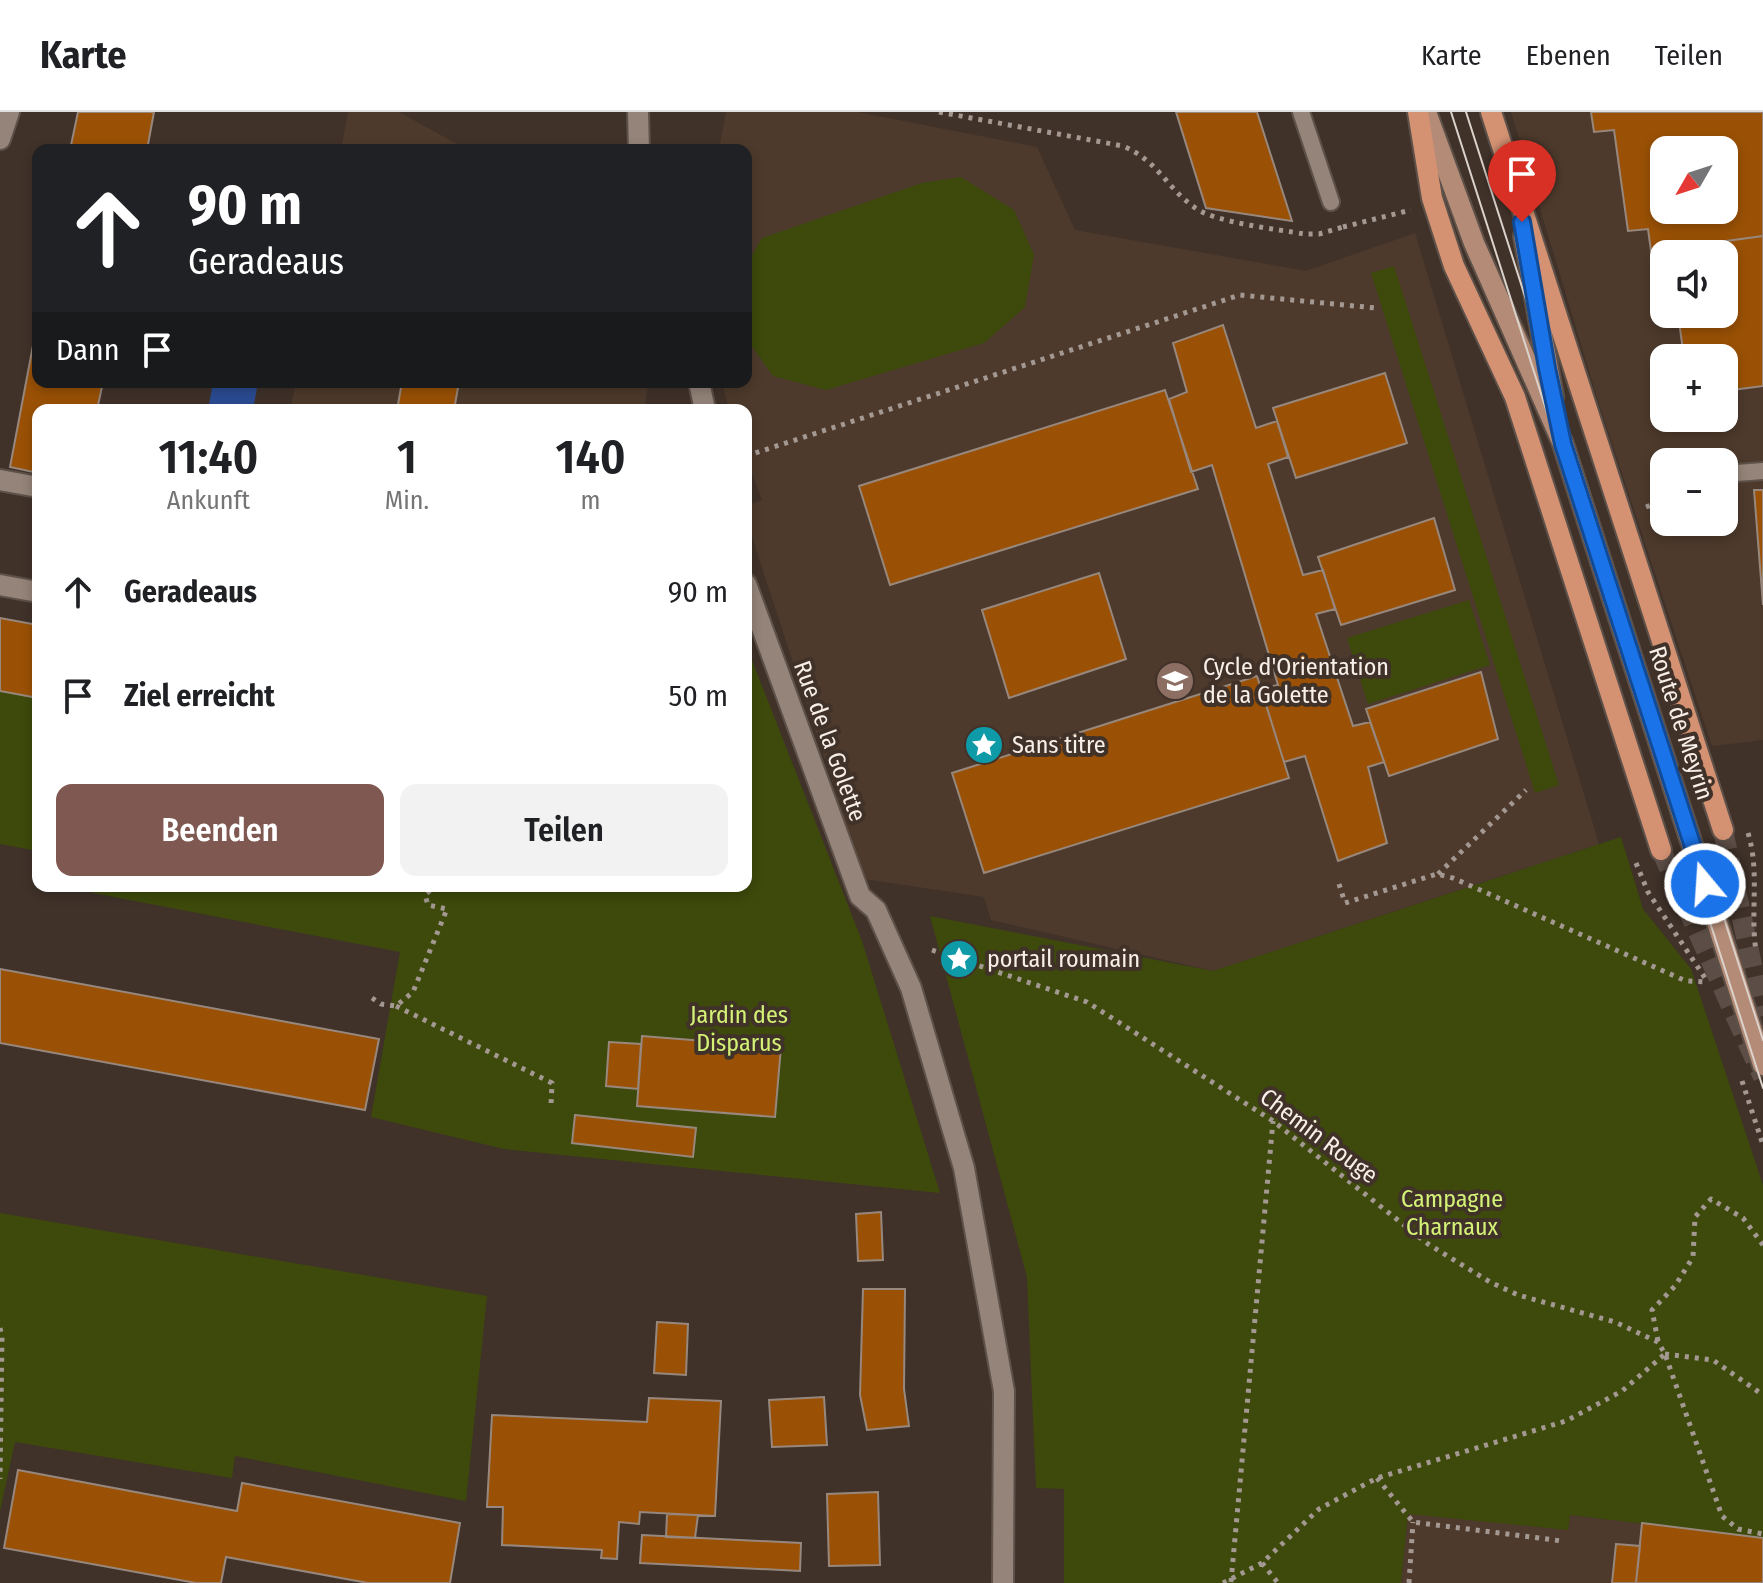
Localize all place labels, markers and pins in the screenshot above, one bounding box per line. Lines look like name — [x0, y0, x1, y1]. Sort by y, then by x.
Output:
pin — [1488, 140, 1556, 222]
place label: Cycle d'Orientation de la Golette — [1203, 653, 1389, 709]
school or university icon: Cycle d'Orientation de la Golette — [1154, 660, 1196, 702]
place icon: Sans titre — [963, 724, 1005, 766]
place label: Sans titre — [1012, 731, 1106, 759]
place icon: portail roumain — [938, 938, 980, 980]
place label: portail roumain — [987, 945, 1140, 973]

